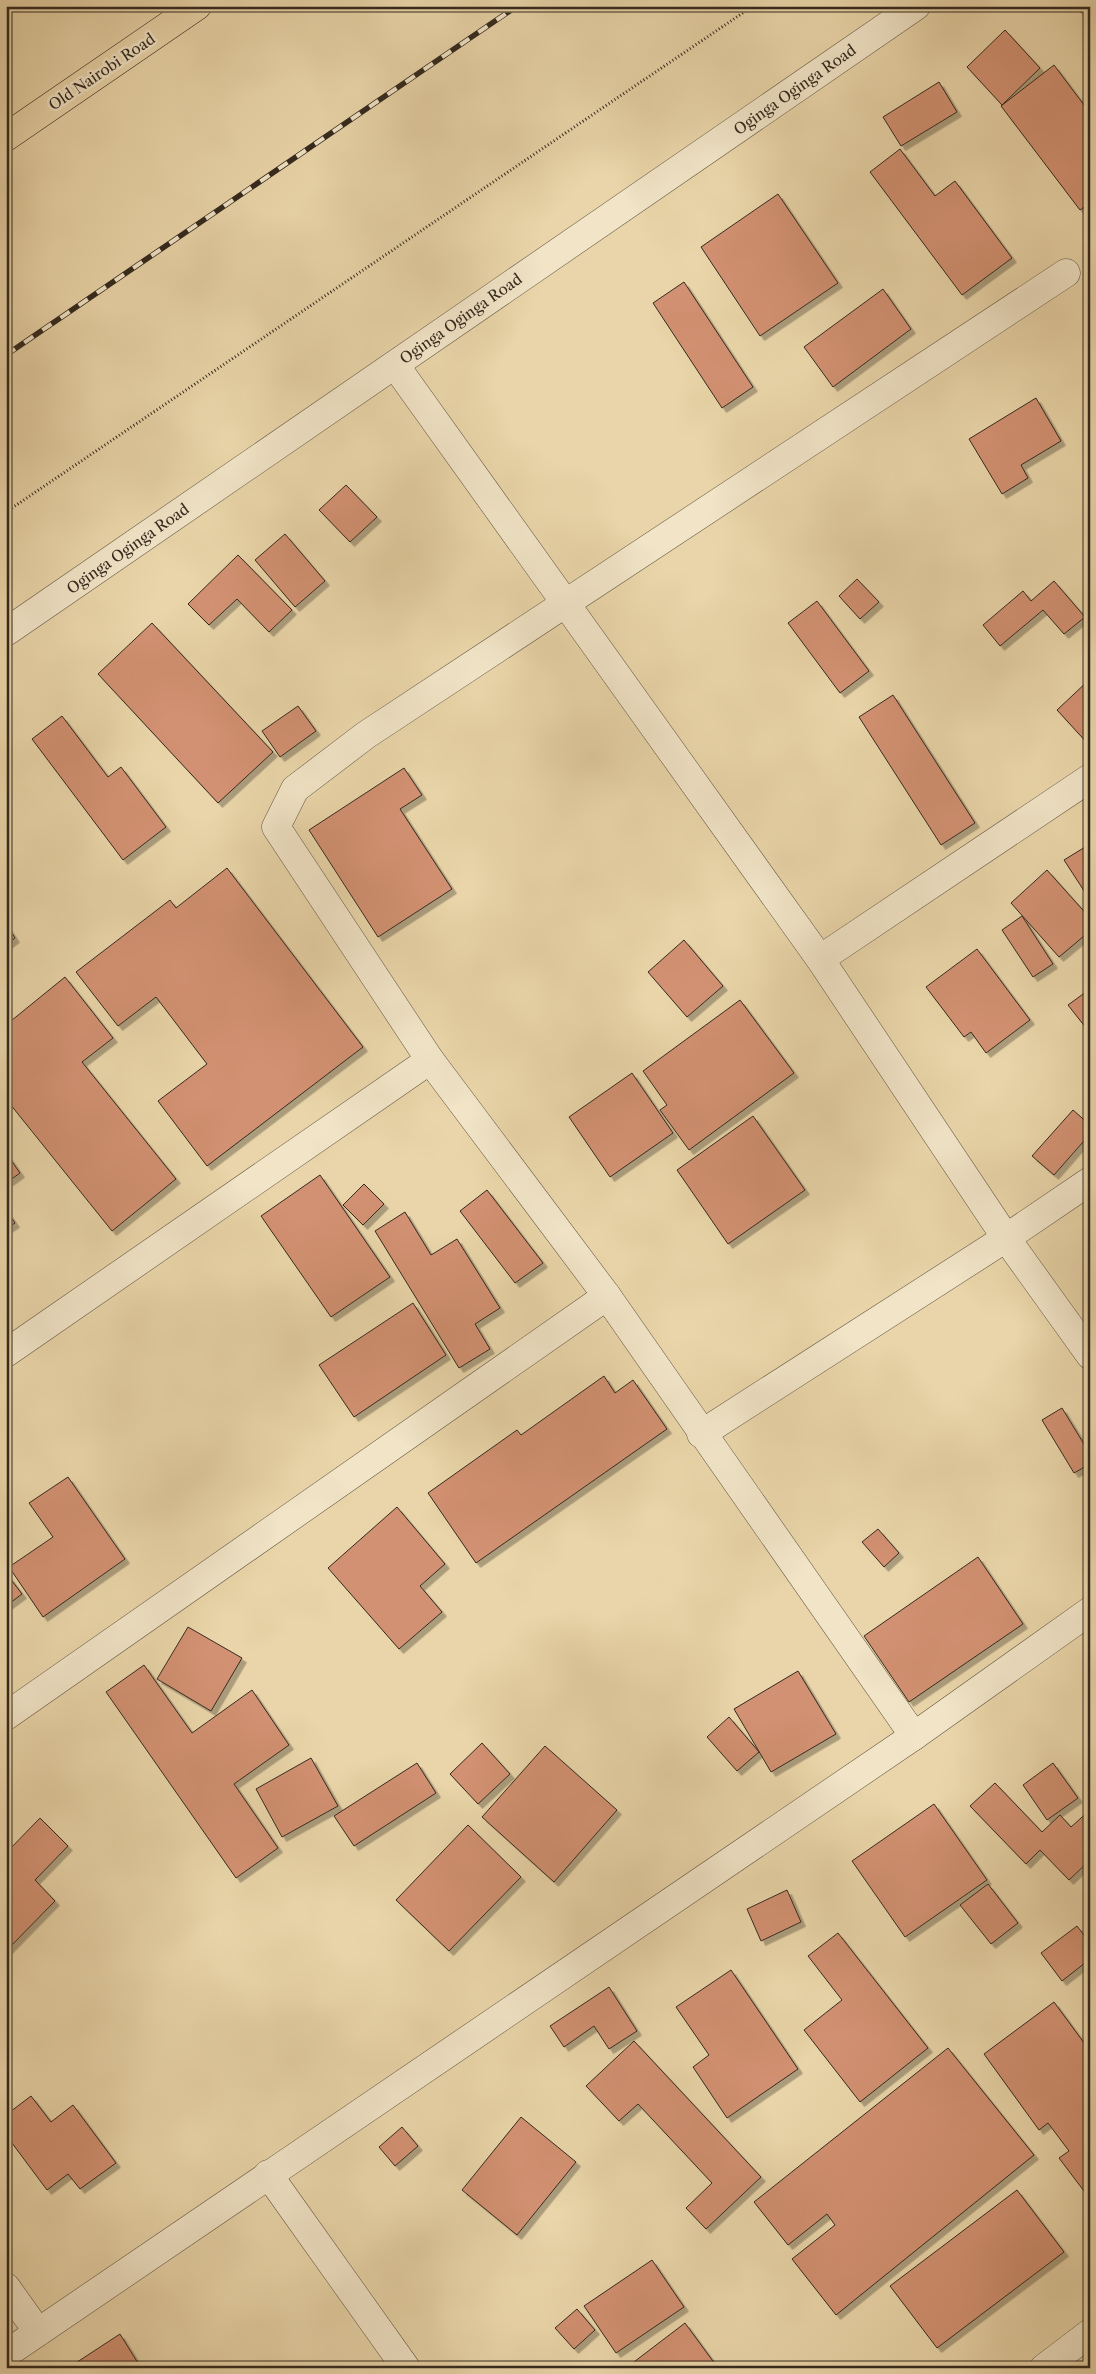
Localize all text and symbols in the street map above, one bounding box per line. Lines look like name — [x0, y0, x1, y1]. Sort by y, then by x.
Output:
street label: Old Nairobi Road — [45, 29, 159, 114]
street label: Oginga Oginga Road — [730, 40, 859, 139]
street label: Oginga Oginga Road — [396, 269, 525, 368]
street label: Oginga Oginga Road — [63, 499, 192, 598]

